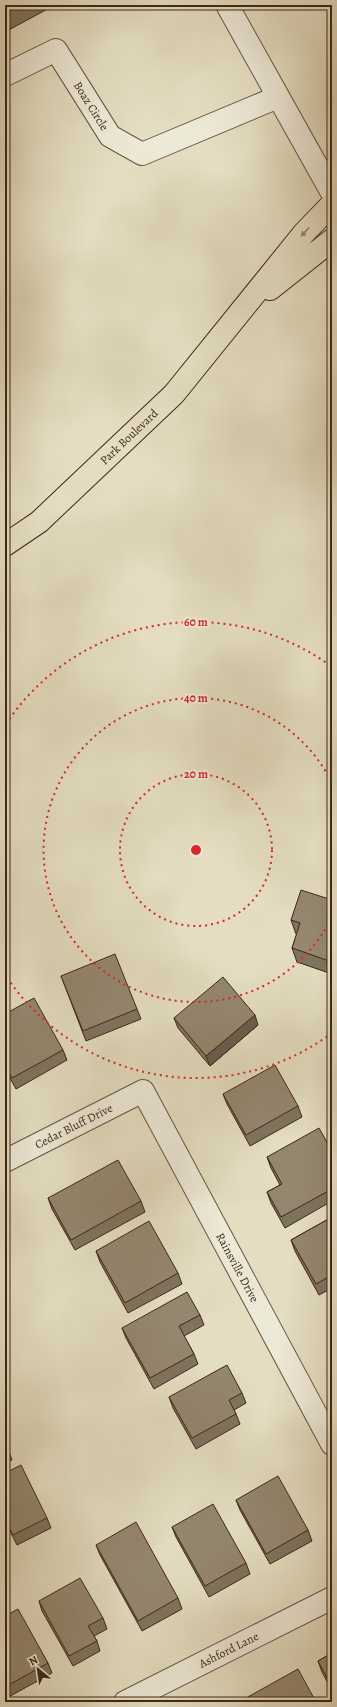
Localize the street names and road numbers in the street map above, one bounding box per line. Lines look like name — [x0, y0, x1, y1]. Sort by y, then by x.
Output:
street label: Boaz Circle — [70, 78, 113, 134]
street label: Park Boulevard — [96, 405, 162, 468]
street label: Cedar Bluff Drive — [32, 1100, 115, 1153]
street label: Rainsville Drive — [212, 1230, 263, 1305]
street label: Ashford Lane — [195, 1628, 261, 1672]

